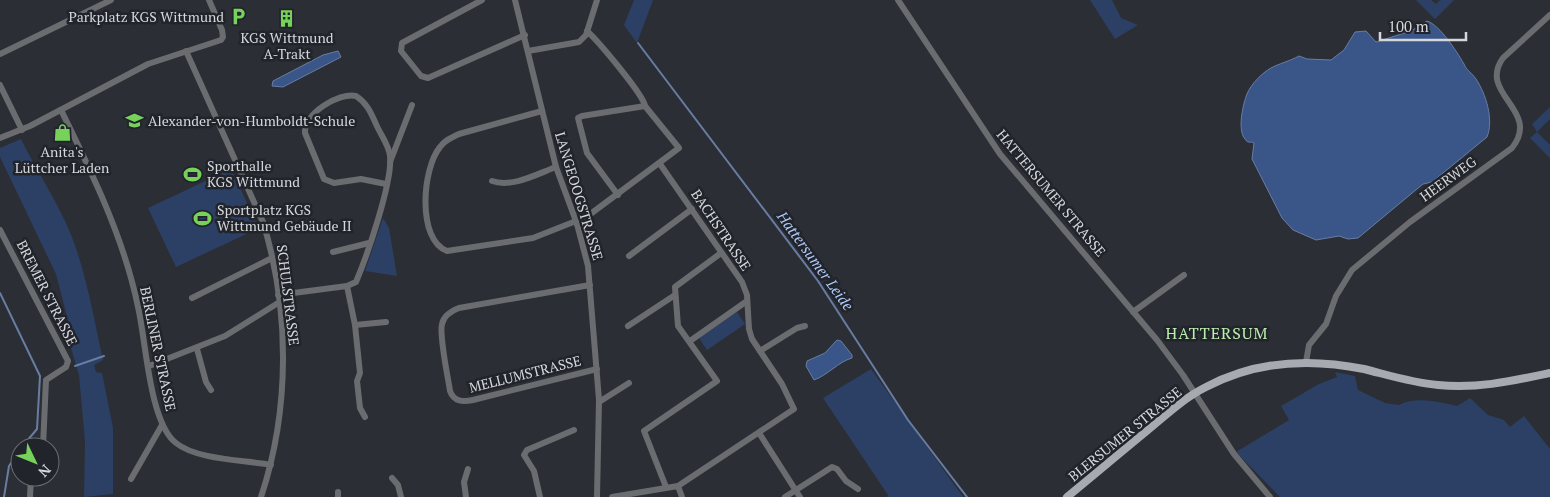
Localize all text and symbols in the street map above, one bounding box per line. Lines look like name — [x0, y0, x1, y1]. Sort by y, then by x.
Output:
place label: Parkplatz KGS Wittmund — [68, 7, 224, 26]
parking icon: Parkplatz KGS Wittmund — [228, 7, 248, 27]
building icon: KGS Wittmund A-Trakt — [277, 8, 297, 28]
scale bar — [1380, 10, 1466, 42]
text: 100 m — [1388, 16, 1429, 36]
place label: KGS Wittmund A-Trakt — [241, 28, 334, 63]
school or university icon: Alexander-von-Humboldt-Schule — [124, 111, 144, 131]
place label: Alexander-von-Humboldt-Schule — [148, 111, 355, 130]
shop icon: Anita's Lüttcher Laden — [52, 122, 72, 142]
street label: HATTERSUMER STRASSE — [993, 125, 1110, 260]
street label: LANGEOOGSTRASSE — [551, 129, 608, 262]
place label: Anita's Lüttcher Laden — [15, 142, 110, 177]
street label: HEERWEG — [1416, 151, 1480, 206]
place label: Sporthalle KGS Wittmund — [207, 156, 300, 191]
sports icon: Sporthalle KGS Wittmund — [183, 164, 203, 184]
street label: BACHSTRASSE — [687, 185, 756, 274]
place label: Sportplatz KGS Wittmund Gebäude II — [217, 200, 352, 235]
water label: Hattersumer Leide — [772, 206, 859, 314]
sports icon: Sportplatz KGS Wittmund Gebäude II — [193, 208, 213, 228]
street label: BREMER STRASSE — [13, 237, 82, 349]
street label: SCHULSTRASSE — [273, 243, 304, 347]
street label: BERLINER STRASSE — [136, 285, 181, 413]
district label: HATTERSUM — [1166, 322, 1268, 344]
street label: MELLUMSTRASSE — [467, 350, 583, 397]
street label: BLERSUMER STRASSE — [1064, 382, 1185, 485]
north arrow — [10, 437, 60, 487]
text: N — [34, 461, 55, 482]

